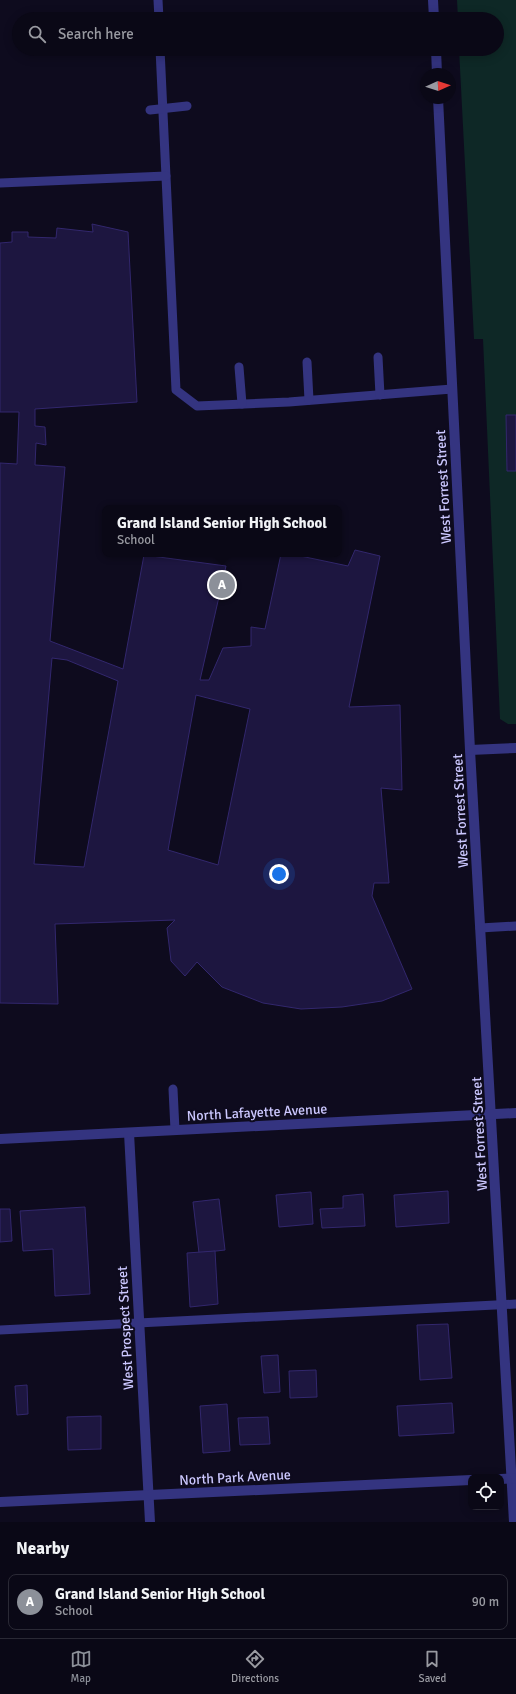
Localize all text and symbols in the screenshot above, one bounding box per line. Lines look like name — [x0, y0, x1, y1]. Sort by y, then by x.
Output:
search box — [12, 12, 504, 56]
icon: search — [26, 23, 48, 45]
text: Search here — [58, 25, 134, 43]
north arrow — [420, 68, 456, 104]
street label: West Forrest Street — [432, 429, 455, 544]
popup — [102, 505, 342, 557]
text: Grand Island Senior High School — [117, 514, 327, 532]
text: School — [117, 532, 155, 548]
pin: A — [209, 570, 235, 600]
street label: West Forrest Street — [449, 753, 472, 868]
your location — [269, 864, 289, 884]
street label: West Forrest Street — [468, 1076, 491, 1191]
street label: North Lafayette Avenue — [186, 1100, 328, 1125]
street label: West Prospect Street — [114, 1266, 137, 1390]
street label: North Park Avenue — [179, 1466, 291, 1489]
map controls — [468, 1474, 504, 1510]
button: locate — [468, 1474, 504, 1510]
text: Nearby — [16, 1538, 69, 1559]
text: Grand Island Senior High School — [55, 1585, 265, 1603]
text: A — [26, 1594, 34, 1610]
text: 90 m — [472, 1594, 499, 1610]
text: School — [55, 1603, 93, 1619]
tab: Map — [70, 1648, 92, 1685]
tab: Directions — [231, 1648, 279, 1685]
tab: Saved — [419, 1648, 446, 1685]

